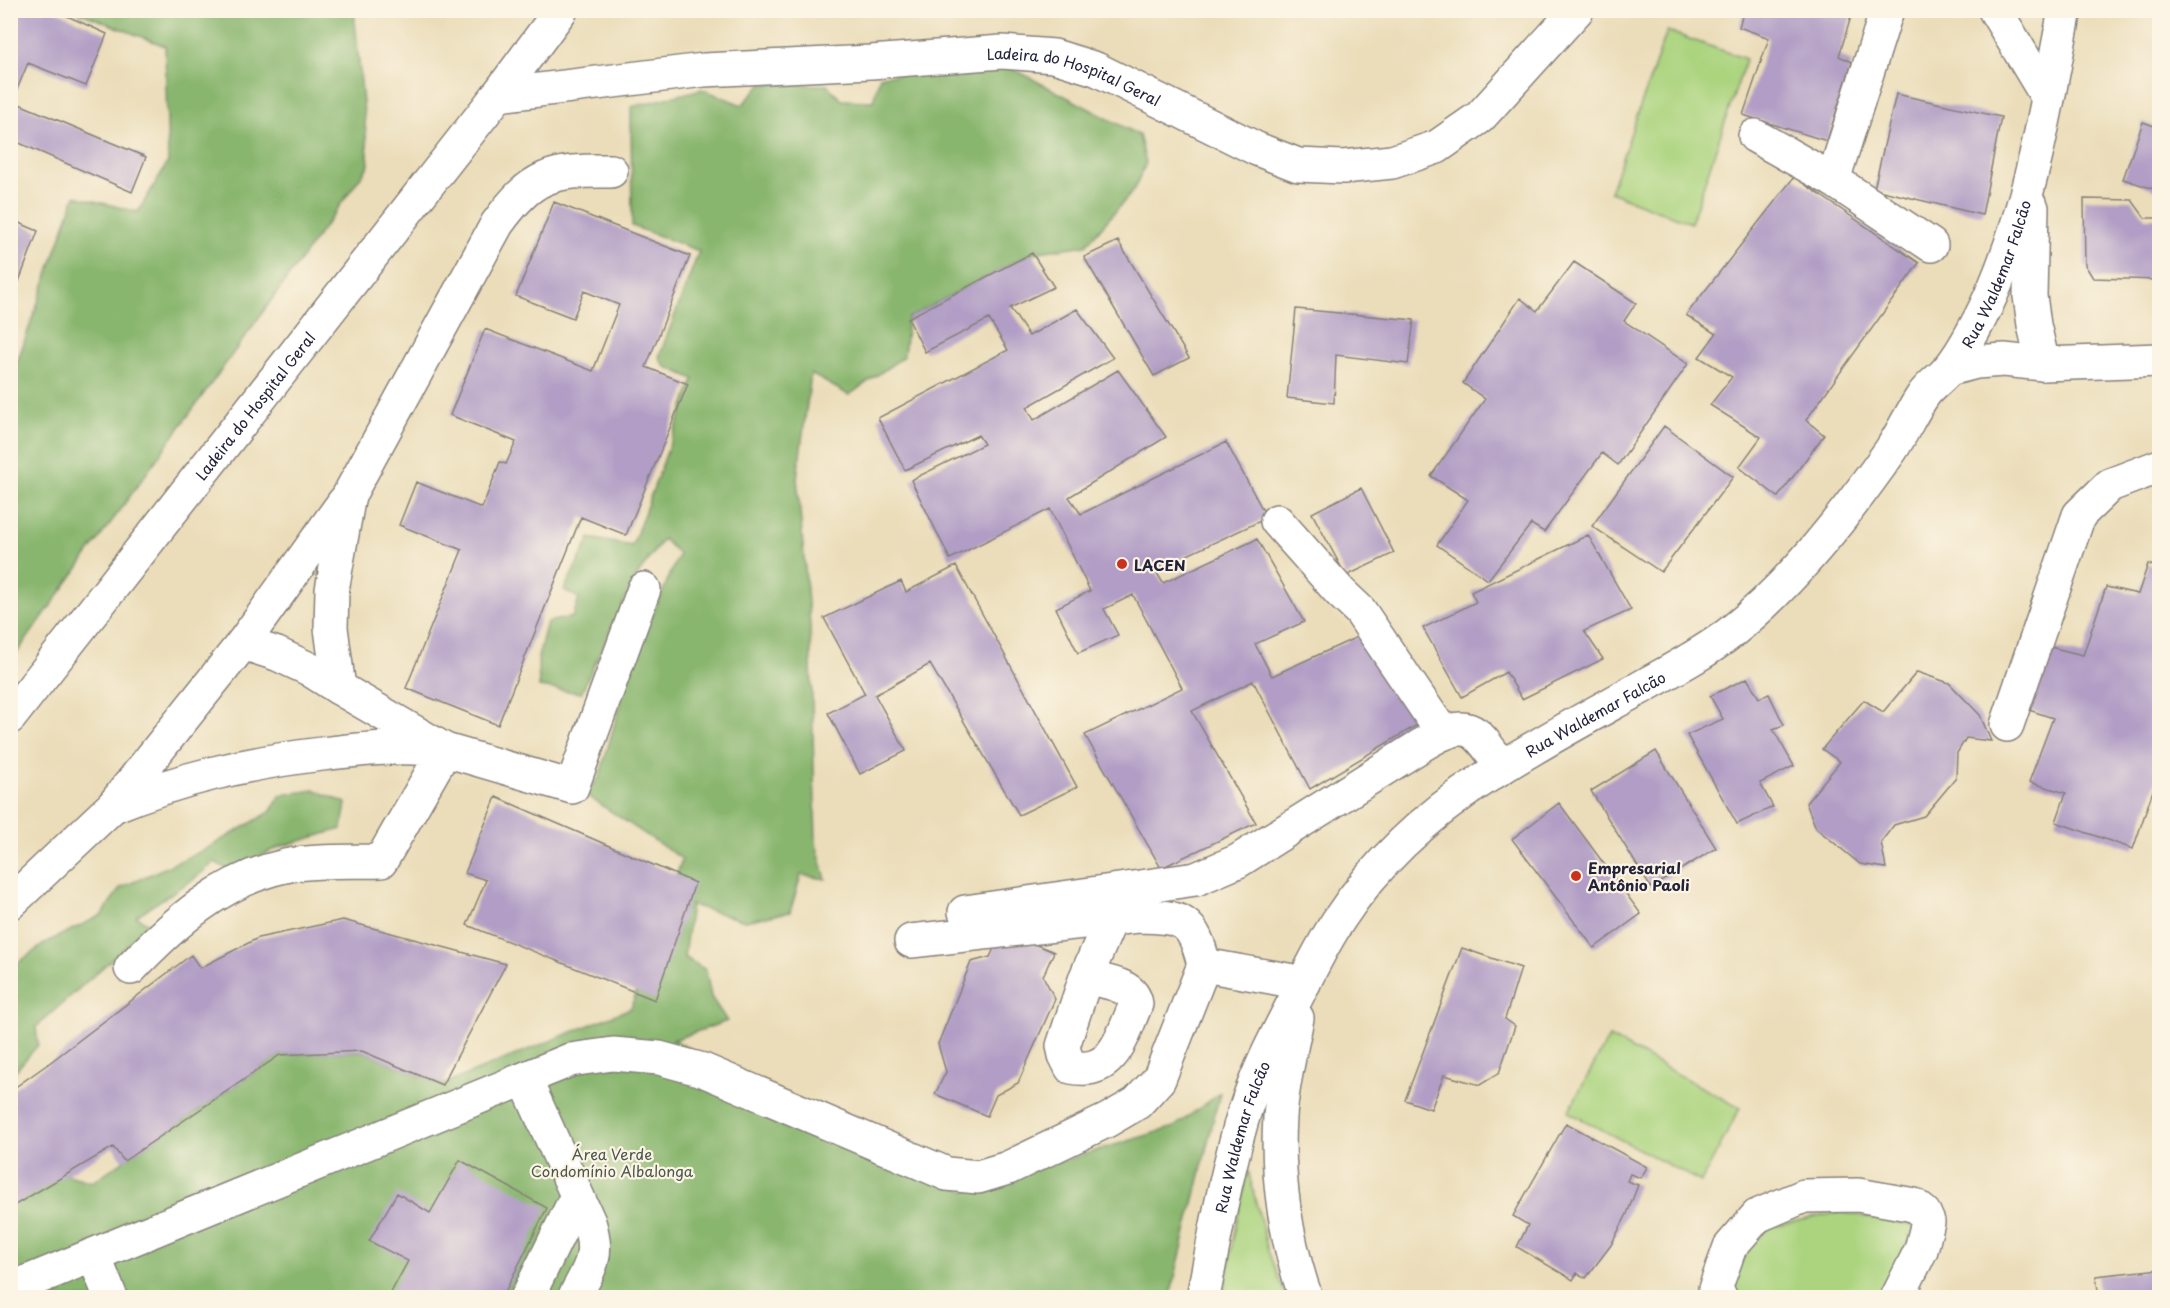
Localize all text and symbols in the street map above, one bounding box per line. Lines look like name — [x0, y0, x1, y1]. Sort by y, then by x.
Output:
street label: Ladeira do Hospital Geral — [986, 40, 1165, 111]
street label: Rua Waldemar Falcão — [1955, 197, 2036, 352]
street label: Ladeira do Hospital Geral — [189, 326, 320, 484]
place label: LACEN — [1134, 553, 1186, 576]
marker: LACEN — [1115, 557, 1129, 571]
street label: Rua Waldemar Falcão — [1520, 665, 1669, 762]
place label: Empresarial Antônio Paoli — [1588, 856, 1690, 896]
marker: Empresarial Antônio Paoli — [1569, 869, 1583, 883]
street label: Rua Waldemar Falcão — [1208, 1057, 1275, 1215]
park label: Área Verde Condomínio Albalonga — [531, 1142, 694, 1182]

